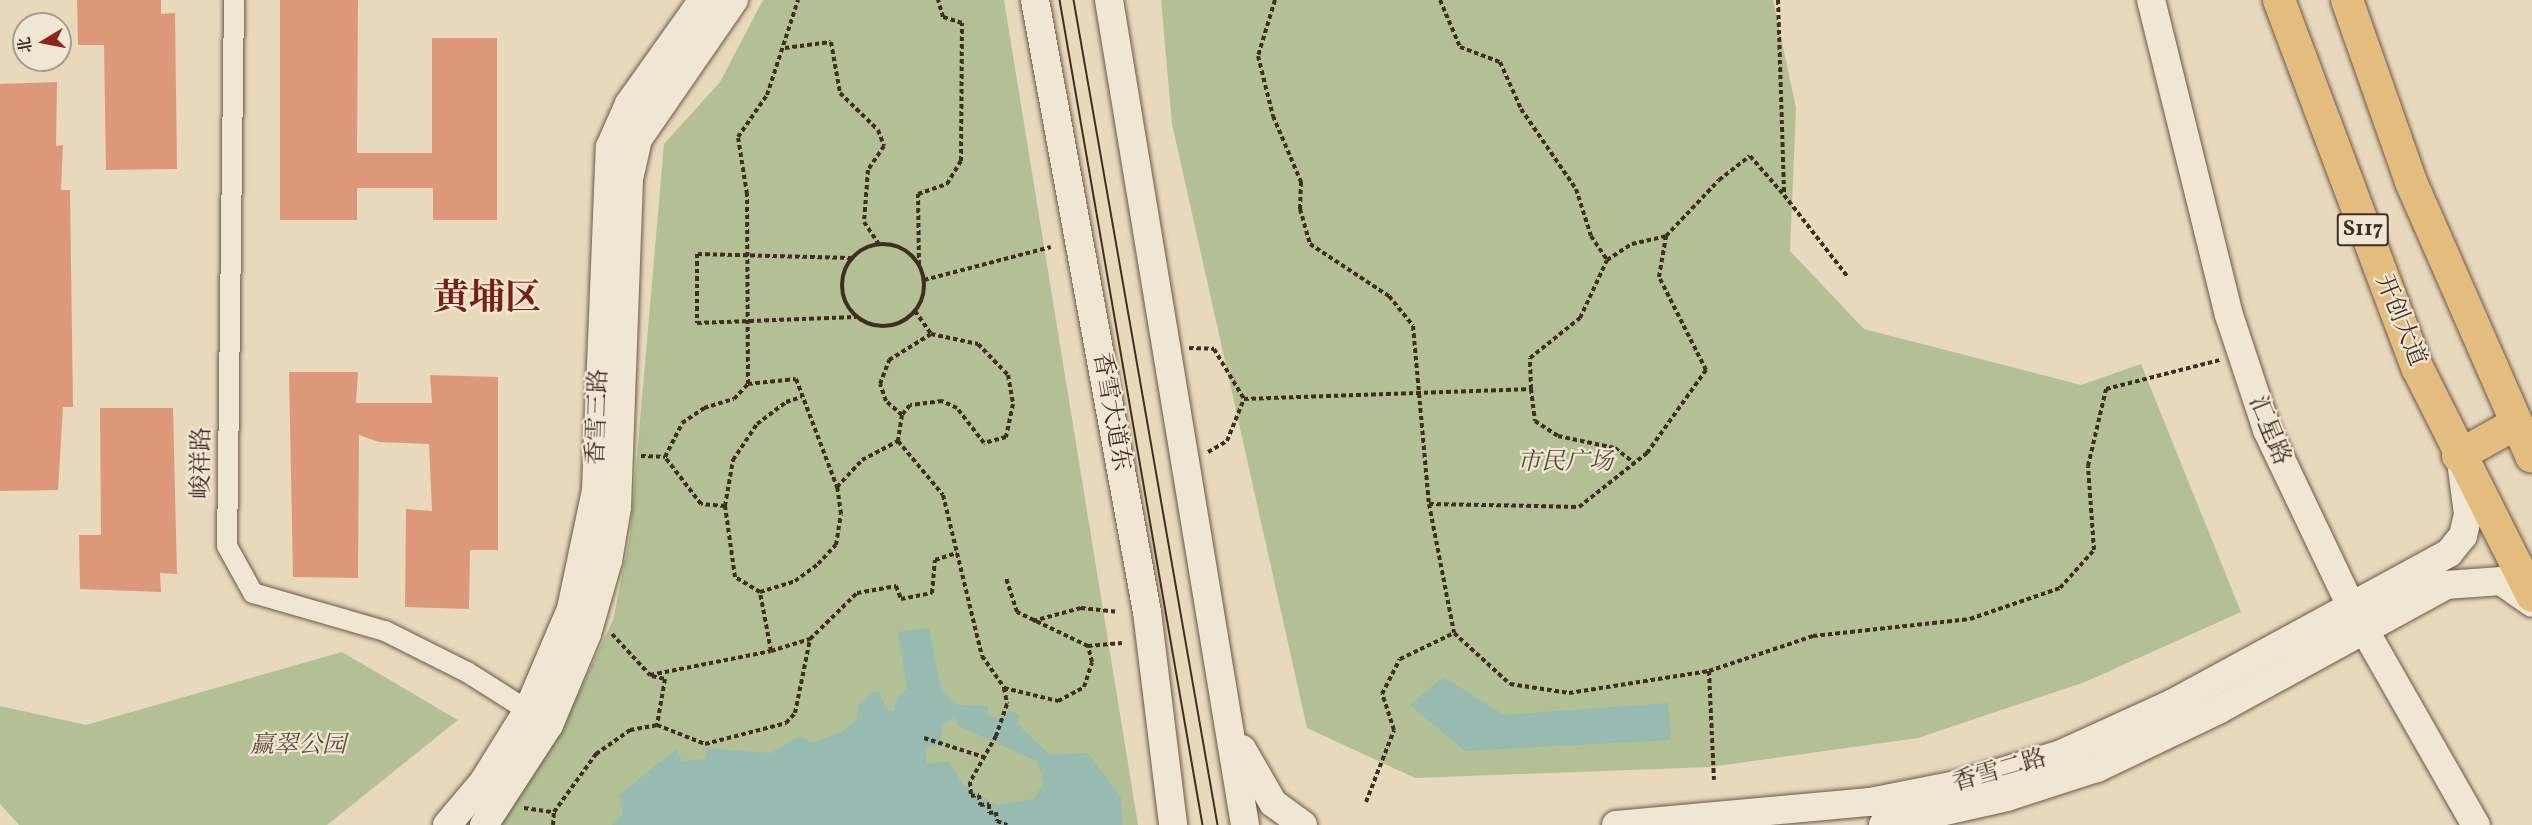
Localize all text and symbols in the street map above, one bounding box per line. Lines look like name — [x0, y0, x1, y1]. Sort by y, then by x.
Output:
north arrow — [12, 12, 72, 72]
text: 北 — [14, 35, 38, 55]
road number: S117 — [2336, 211, 2390, 249]
street label: 开创大道 — [2368, 271, 2430, 371]
district label: 黄埔区 — [433, 279, 541, 323]
street label: 香雪大道东 — [1085, 350, 1135, 474]
street label: 香雪三路 — [583, 369, 615, 465]
street label: 汇星路 — [2241, 392, 2295, 470]
street label: 峻祥路 — [188, 427, 218, 499]
park label: 市民广场 — [1517, 450, 1613, 478]
park label: 赢翠公园 — [250, 733, 346, 761]
street label: 香雪二路 — [1950, 745, 2050, 799]

